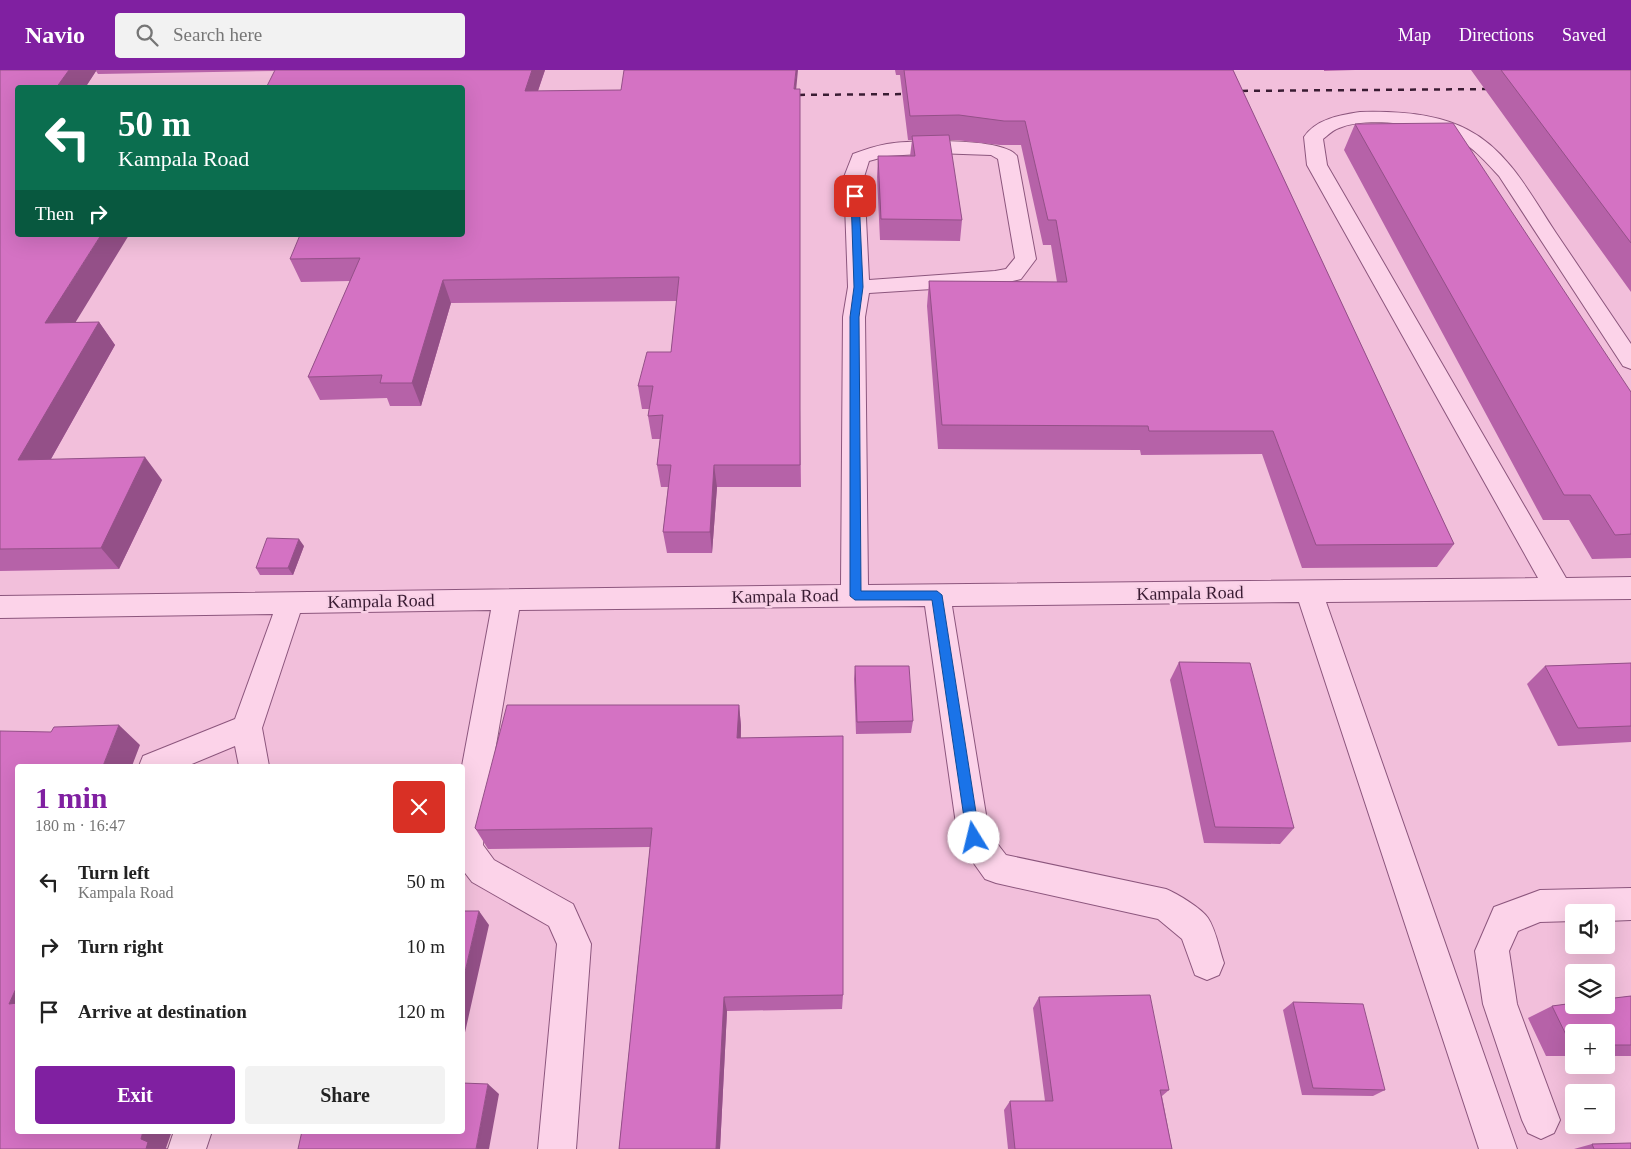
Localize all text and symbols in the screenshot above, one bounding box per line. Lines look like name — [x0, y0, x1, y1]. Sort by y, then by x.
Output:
search box — [115, 13, 465, 58]
icon: search — [133, 21, 161, 49]
text: Navio — [25, 22, 85, 48]
text: Search here — [173, 24, 262, 45]
text: Map — [1398, 25, 1431, 45]
text: Directions — [1459, 25, 1534, 45]
text: Saved — [1562, 25, 1606, 45]
icon: left — [35, 105, 100, 170]
text: 50 m — [118, 105, 191, 144]
text: Kampala Road — [118, 146, 249, 171]
pin — [834, 175, 876, 217]
icon: arrive — [841, 182, 869, 210]
icon: right — [84, 200, 112, 228]
text: Then — [35, 203, 74, 224]
street label: Kampala Road — [1136, 582, 1244, 604]
street label: Kampala Road — [731, 585, 839, 607]
street label: Kampala Road — [327, 590, 435, 612]
text: 1 min — [35, 781, 108, 814]
button: close — [393, 781, 445, 833]
position arrow — [947, 811, 999, 863]
text: 180 m · 16:47 — [35, 817, 125, 834]
text: Turn left — [78, 862, 150, 883]
icon: left — [35, 868, 63, 896]
text: 50 m — [406, 871, 445, 892]
text: Kampala Road — [78, 884, 174, 901]
map controls — [1565, 904, 1615, 1134]
button: sound — [1565, 904, 1615, 954]
icon: right — [35, 933, 63, 961]
text: Turn right — [78, 936, 163, 957]
text: 10 m — [406, 936, 445, 957]
button: layers — [1565, 964, 1615, 1014]
icon: arrive — [35, 998, 63, 1026]
text: Arrive at destination — [78, 1001, 247, 1022]
text: 120 m — [397, 1001, 445, 1022]
button: + — [1565, 1024, 1615, 1074]
button: Exit — [35, 1066, 235, 1124]
button: Share — [245, 1066, 445, 1124]
button: − — [1565, 1084, 1615, 1134]

